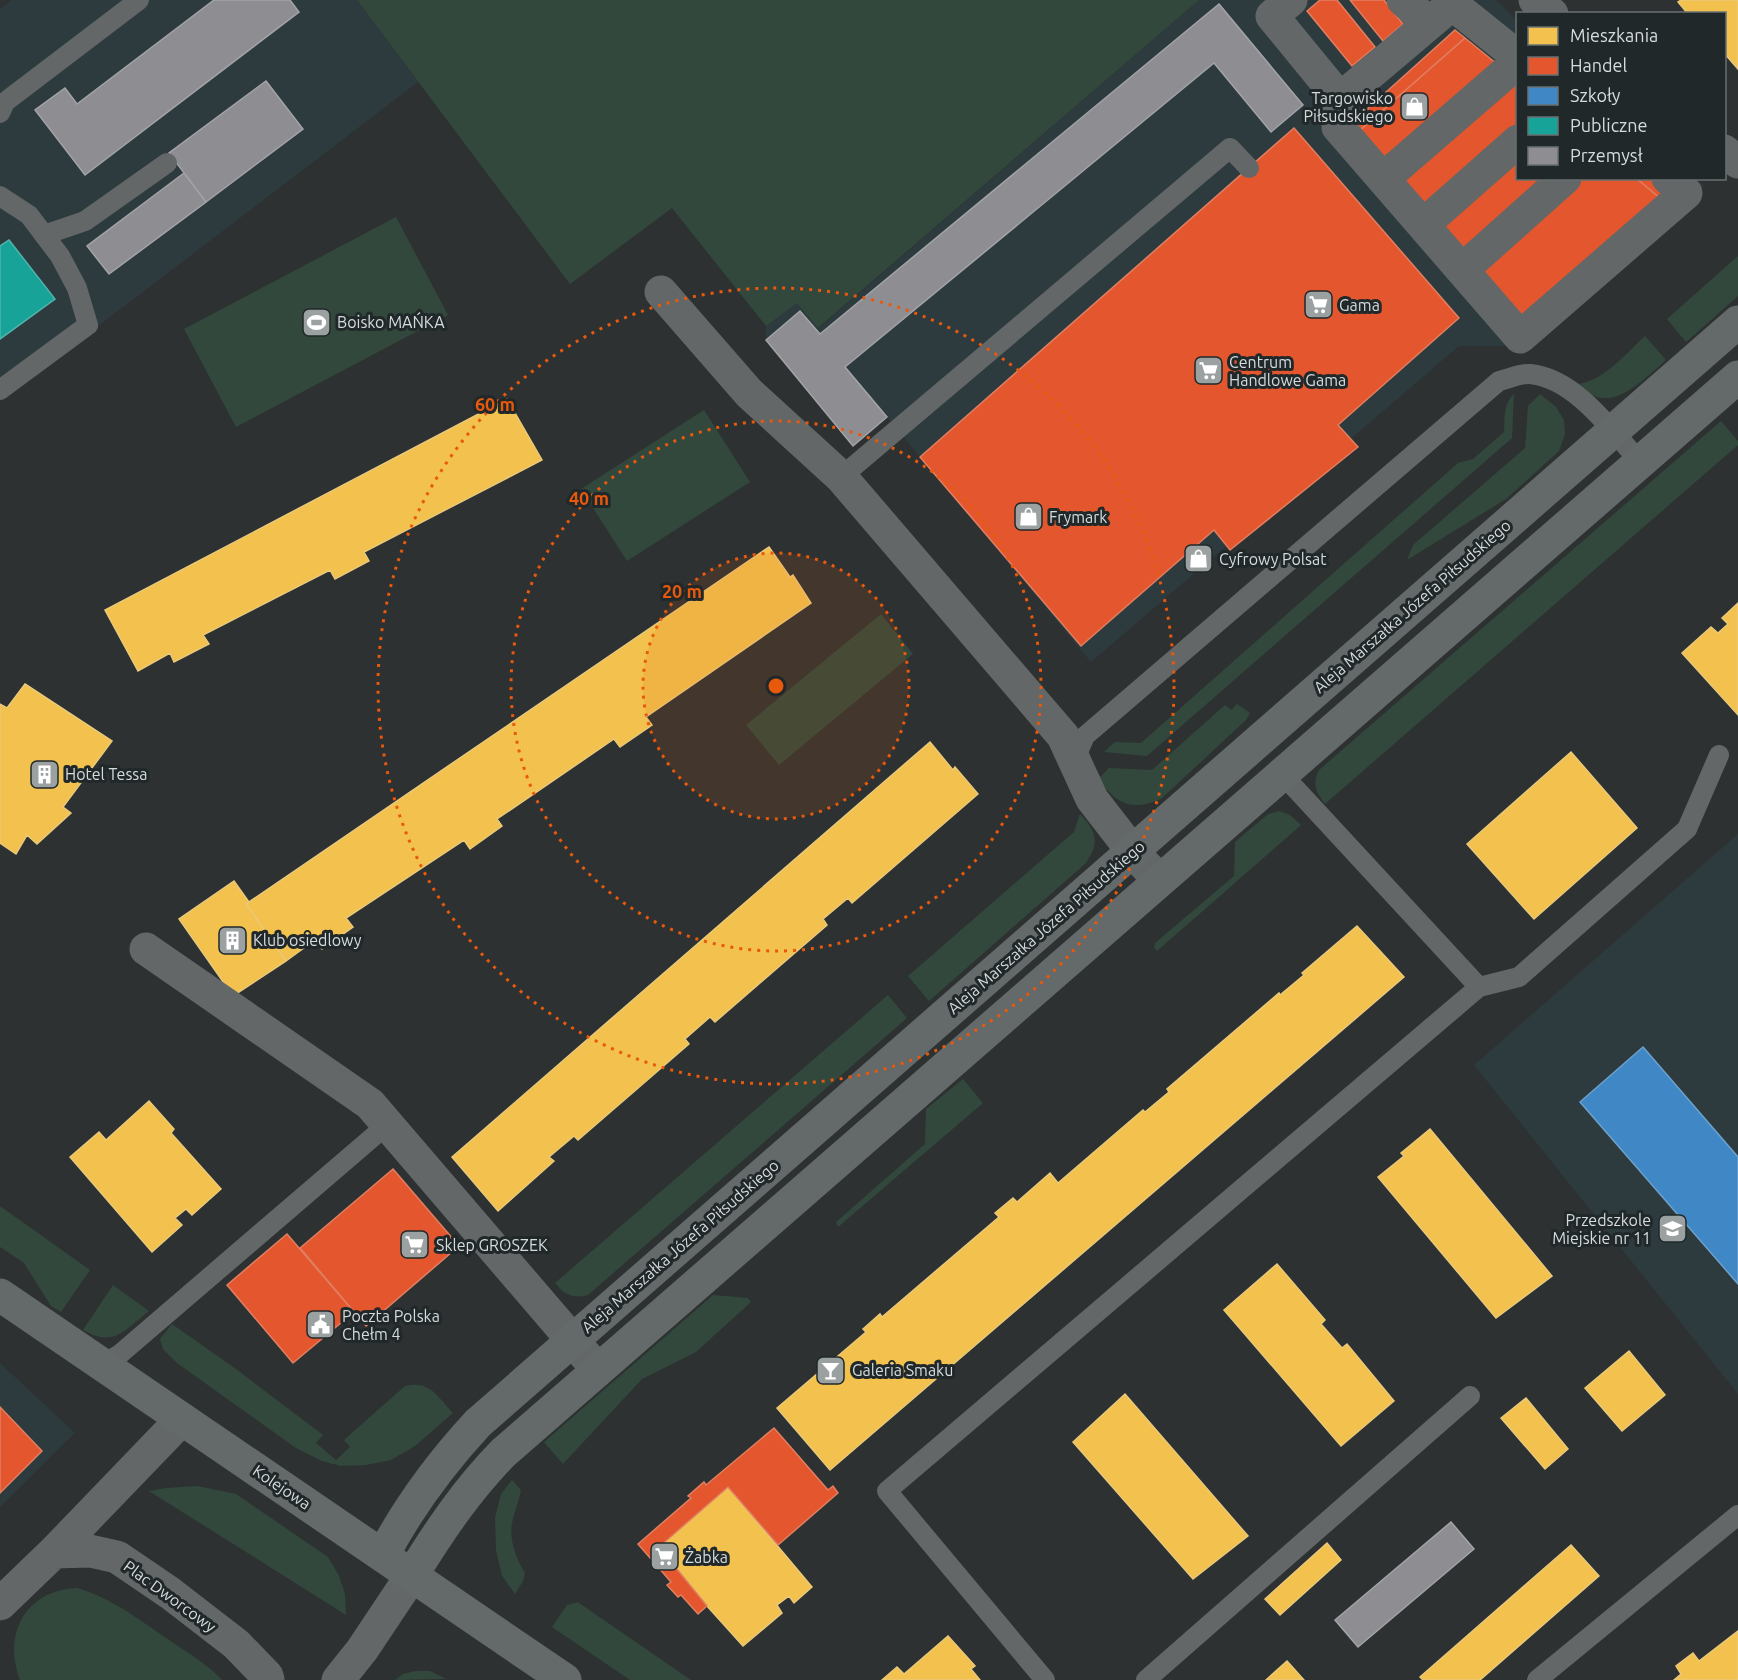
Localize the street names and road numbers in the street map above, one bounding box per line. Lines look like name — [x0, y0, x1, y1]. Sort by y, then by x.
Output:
street label: Aleja Marszałka Józefa Piłsudskiego — [1310, 516, 1514, 696]
street label: Aleja Marszałka Józefa Piłsudskiego — [944, 837, 1148, 1017]
street label: Aleja Marszałka Józefa Piłsudskiego — [578, 1156, 782, 1336]
street label: Kolejowa — [250, 1461, 314, 1513]
street label: Plac Dworcowy — [120, 1557, 220, 1636]

